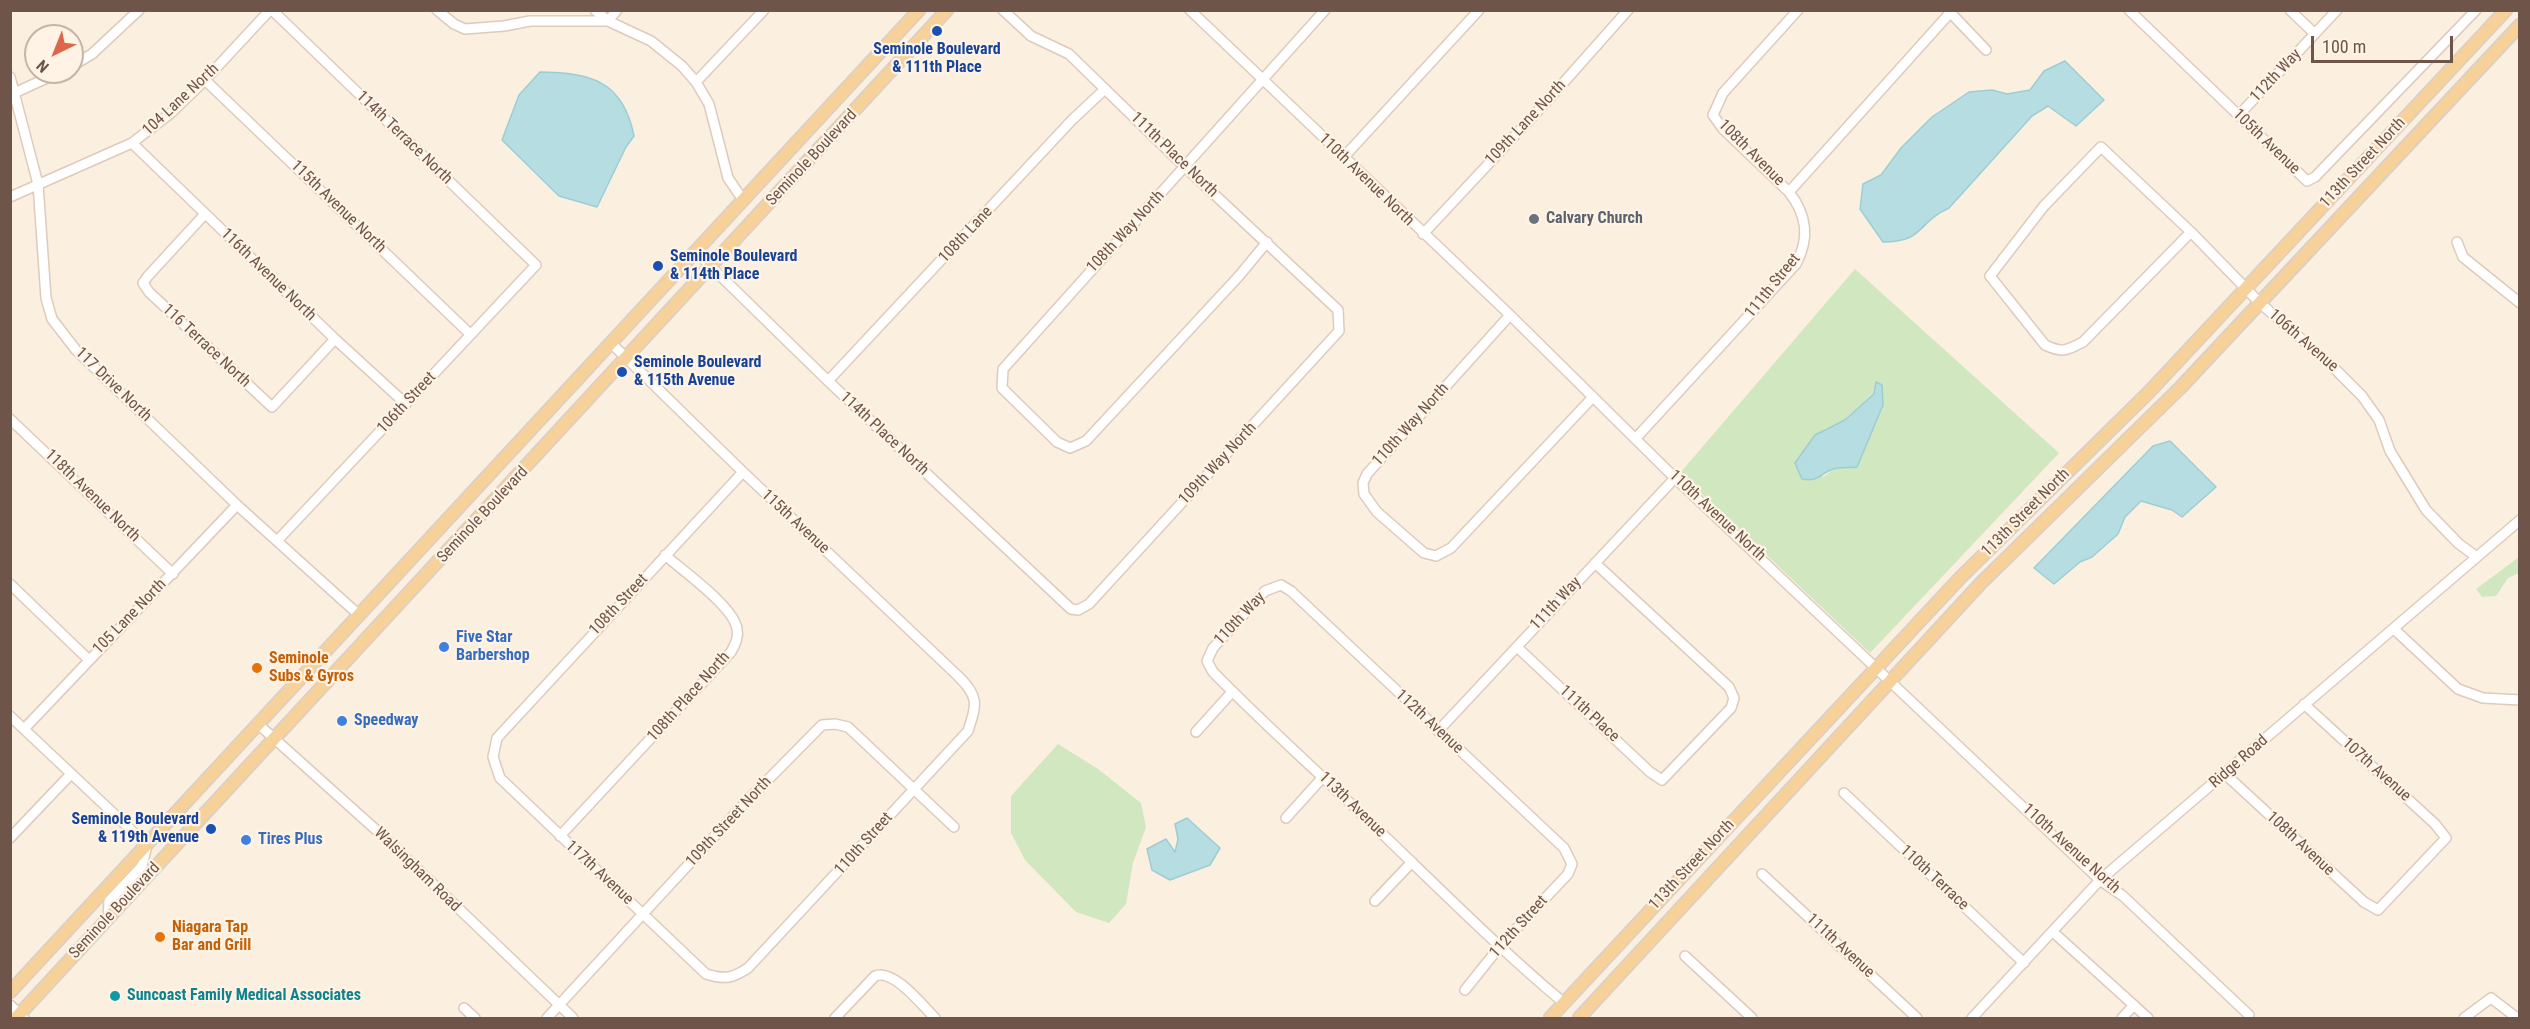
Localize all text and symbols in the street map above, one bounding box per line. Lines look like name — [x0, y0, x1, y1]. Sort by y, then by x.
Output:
north arrow — [24, 24, 84, 84]
marker: Seminole Boulevard & 111th Place — [930, 24, 944, 38]
scale bar — [2314, 24, 2456, 62]
text: 100 m — [2322, 36, 2366, 57]
place label: Seminole Boulevard & 111th Place — [873, 40, 1001, 78]
street label: 112th Way — [2246, 45, 2306, 107]
text: N — [33, 56, 53, 76]
street label: 104 Lane North — [139, 60, 223, 140]
street label: 109th Lane North — [1482, 76, 1570, 170]
street label: 114th Terrace North — [352, 87, 456, 189]
street label: 105th Avenue — [2228, 105, 2304, 179]
street label: Seminole Boulevard — [762, 106, 862, 210]
street label: 111th Place North — [1126, 108, 1222, 202]
street label: 113th Street North — [2316, 114, 2410, 212]
street label: 108th Avenue — [1714, 116, 1788, 190]
street label: 110th Avenue North — [1314, 130, 1418, 230]
street label: 115th Avenue North — [286, 157, 390, 257]
street label: 108th Way North — [1083, 187, 1169, 277]
street label: 108th Lane — [935, 203, 997, 267]
place label: Calvary Church — [1546, 209, 1643, 229]
marker: Calvary Church — [1527, 212, 1541, 226]
street label: 116th Avenue North — [216, 225, 320, 325]
place label: Seminole Boulevard & 114th Place — [670, 247, 797, 285]
street label: 111th Street — [1741, 250, 1805, 322]
marker: Seminole Boulevard & 114th Place — [651, 259, 665, 273]
street label: 116 Terrace North — [158, 300, 254, 392]
street label: 106th Avenue — [2264, 306, 2342, 376]
street label: 117 Drive North — [71, 344, 155, 426]
place label: Seminole Boulevard & 115th Avenue — [634, 353, 761, 391]
marker: Seminole Boulevard & 115th Avenue — [615, 365, 629, 379]
street label: 106th Street — [374, 368, 440, 438]
street label: 110th Way North — [1369, 379, 1453, 471]
street label: 114th Place North — [836, 388, 932, 480]
street label: 109th Way North — [1175, 419, 1261, 509]
street label: 118th Avenue North — [40, 446, 144, 546]
street label: Seminole Boulevard — [433, 463, 533, 567]
street label: 113th Street North — [1978, 465, 2074, 561]
street label: 110th Avenue North — [1665, 466, 1769, 566]
street label: 115th Avenue — [757, 486, 833, 558]
street label: 108th Street — [586, 570, 652, 640]
street label: 111th Way — [1526, 573, 1586, 635]
street label: 105 Lane North — [89, 575, 171, 659]
street label: 110th Way — [1210, 588, 1270, 650]
place label: Five Star Barbershop — [456, 628, 530, 666]
marker: Five Star Barbershop — [437, 640, 451, 654]
street label: 108th Place North — [644, 648, 734, 746]
place label: Seminole Subs & Gyros — [269, 649, 354, 687]
marker: Seminole Subs & Gyros — [250, 661, 264, 675]
street label: 111th Place — [1555, 681, 1623, 747]
street label: 112th Avenue — [1391, 686, 1467, 758]
place label: Speedway — [354, 711, 418, 731]
marker: Speedway — [335, 714, 349, 728]
street label: Ridge Road — [2206, 731, 2272, 793]
street label: 107th Avenue — [2338, 734, 2414, 806]
street label: 113th Avenue — [1314, 768, 1390, 842]
street label: 109th Street North — [682, 773, 776, 871]
street label: 110th Avenue North — [2018, 800, 2124, 898]
street label: 108th Avenue — [2262, 808, 2338, 880]
street label: 110th Street — [831, 809, 897, 879]
place label: Seminole Boulevard & 119th Avenue — [72, 810, 199, 848]
street label: 113th Street North — [1645, 816, 1739, 914]
marker: Seminole Boulevard & 119th Avenue — [204, 822, 218, 836]
street label: Walsingham Road — [370, 824, 464, 916]
place label: Tires Plus — [258, 830, 323, 850]
marker: Tires Plus — [239, 833, 253, 847]
street label: 117th Avenue — [561, 837, 637, 909]
street label: 110th Terrace — [1896, 841, 1972, 915]
street label: Seminole Boulevard — [65, 859, 165, 963]
street label: 112th Street — [1486, 892, 1552, 962]
street label: 111th Avenue — [1802, 910, 1878, 982]
place label: Niagara Tap Bar and Grill — [172, 918, 251, 956]
marker: Niagara Tap Bar and Grill — [153, 930, 167, 944]
place label: Suncoast Family Medical Associates — [127, 986, 361, 1006]
marker: Suncoast Family Medical Associates — [108, 989, 122, 1003]

